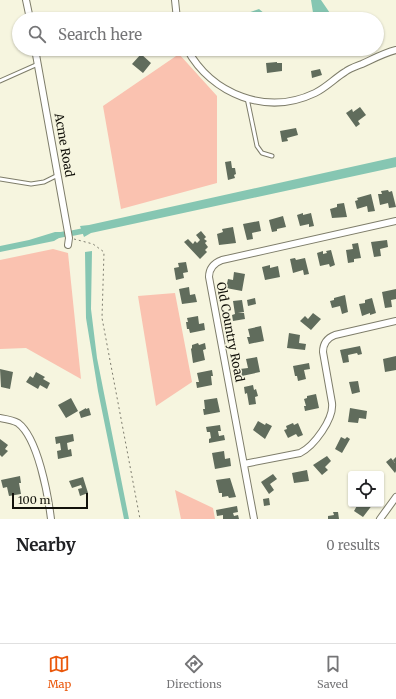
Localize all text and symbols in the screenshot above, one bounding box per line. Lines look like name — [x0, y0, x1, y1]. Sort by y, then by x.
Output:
search box — [12, 12, 384, 56]
icon: search — [26, 23, 48, 45]
text: Search here — [58, 25, 142, 44]
street label: Acme Road — [51, 111, 77, 178]
street label: Old Country Road — [213, 281, 248, 383]
map controls — [348, 471, 384, 507]
button: locate — [348, 471, 384, 507]
scale bar — [12, 491, 88, 510]
text: 100 m — [18, 493, 50, 507]
text: Nearby — [16, 534, 76, 556]
text: 0 results — [326, 537, 380, 554]
tab: Map — [48, 653, 71, 691]
tab: Directions — [167, 653, 222, 691]
tab: Saved — [317, 653, 348, 691]

